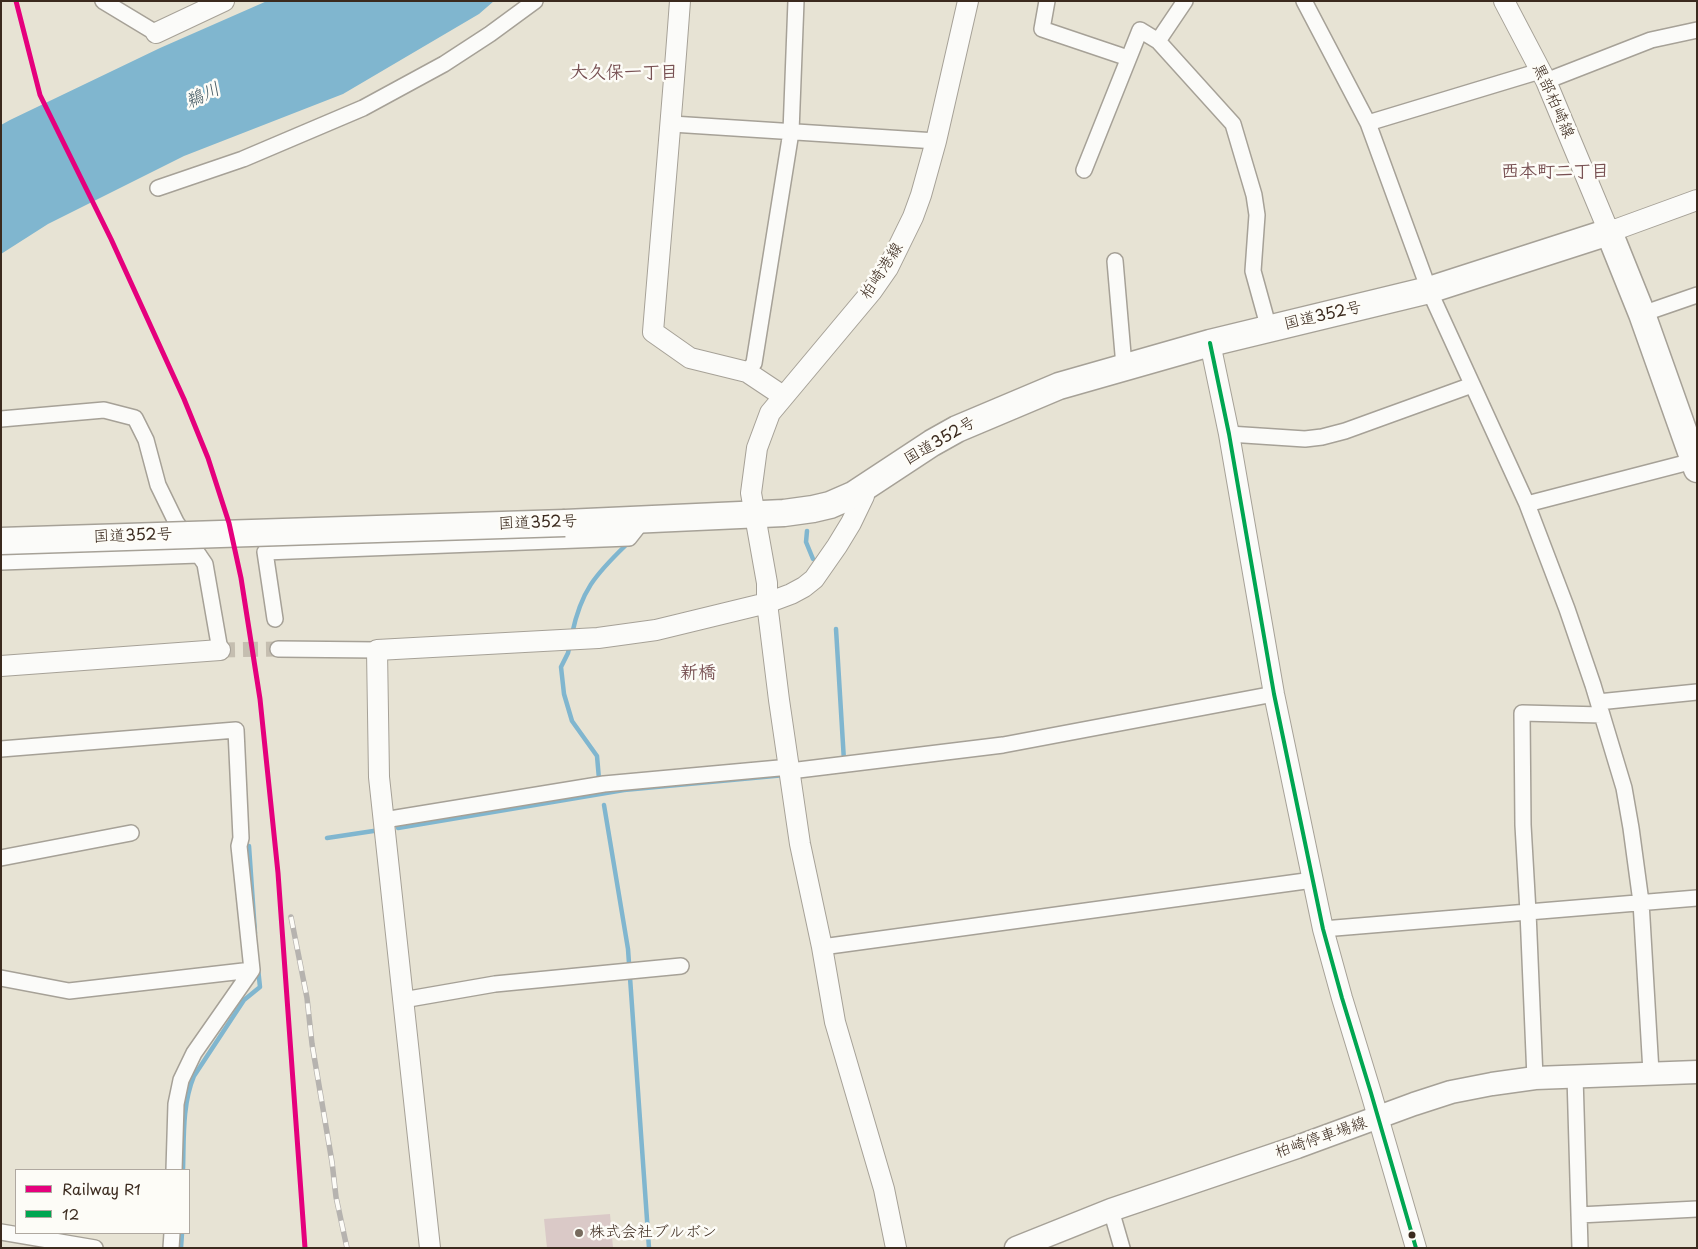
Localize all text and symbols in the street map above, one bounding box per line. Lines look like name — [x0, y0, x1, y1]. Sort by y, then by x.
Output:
street label: 黒部柏崎線 — [1528, 61, 1578, 141]
district label: 大久保一丁目 — [570, 62, 678, 84]
water label: 鵜川 — [182, 79, 224, 113]
district label: 西本町二丁目 — [1501, 161, 1609, 183]
street label: 柏崎港線 — [857, 239, 907, 303]
street label: 国道352号 — [1282, 298, 1364, 334]
street label: 国道352号 — [901, 413, 979, 469]
street label: 国道352号 — [498, 512, 578, 534]
street label: 国道352号 — [93, 525, 173, 547]
district label: 新橋 — [680, 662, 716, 684]
street label: 柏崎停車場線 — [1272, 1113, 1370, 1163]
legend — [15, 1169, 190, 1234]
text: Railway R1 — [62, 1177, 141, 1200]
text: 12 — [62, 1202, 79, 1225]
place label: 株式会社ブルボン — [589, 1223, 717, 1243]
marker: 株式会社ブルボン — [573, 1227, 585, 1239]
unlabelled marker — [1407, 1230, 1417, 1240]

